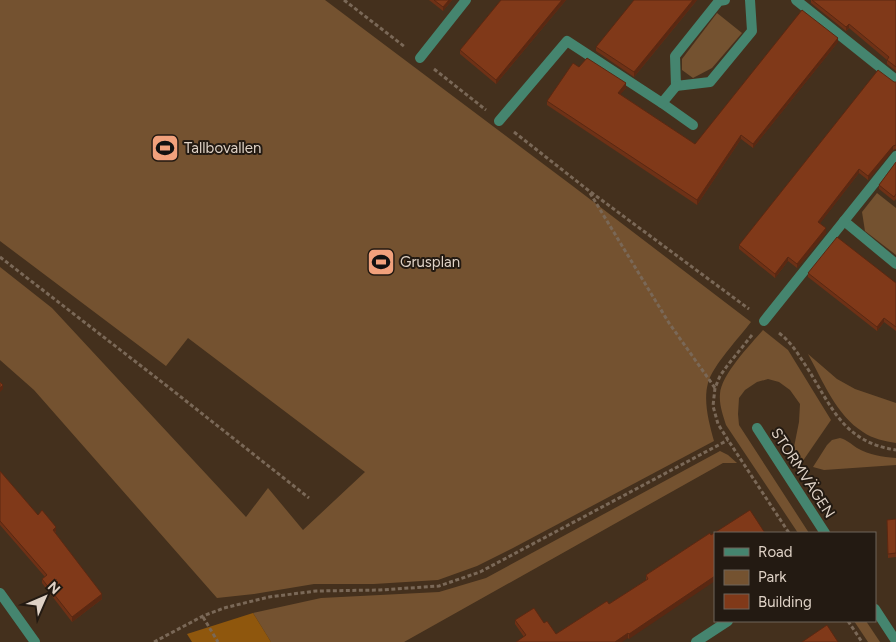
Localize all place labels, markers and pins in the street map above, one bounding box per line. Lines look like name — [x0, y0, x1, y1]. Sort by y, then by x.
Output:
sports icon: Tallbovallen — [150, 133, 180, 163]
place label: Tallbovallen — [184, 139, 261, 157]
sports icon: Grusplan — [366, 247, 396, 277]
place label: Grusplan — [400, 253, 460, 271]

